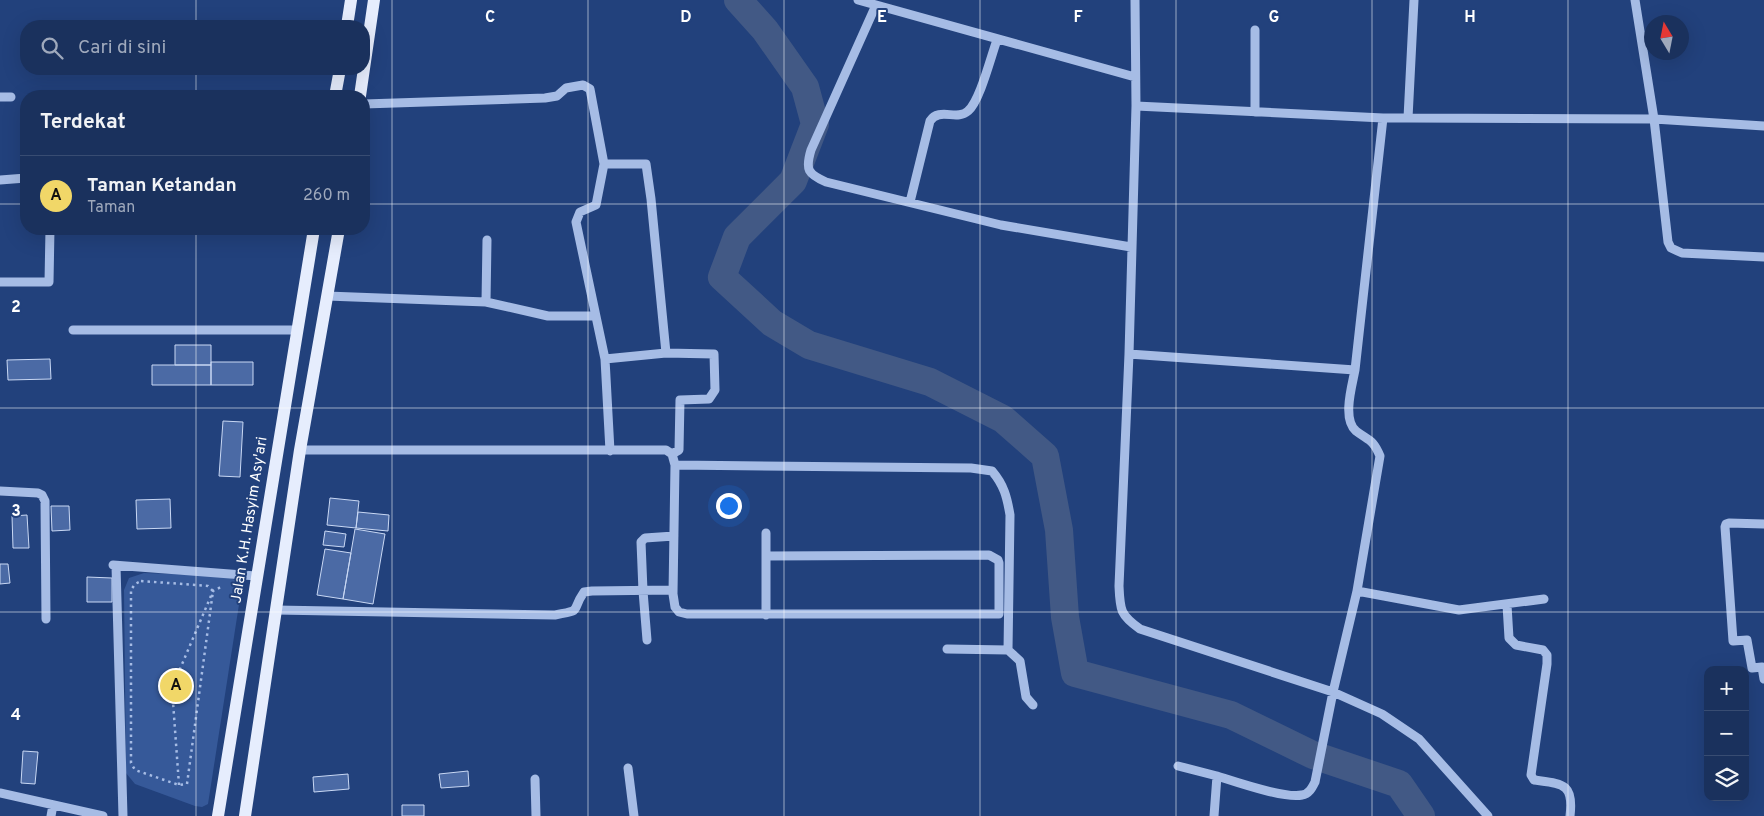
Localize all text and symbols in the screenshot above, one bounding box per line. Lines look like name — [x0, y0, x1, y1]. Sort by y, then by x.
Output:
text: C — [485, 8, 495, 28]
text: D — [680, 8, 692, 28]
text: E — [877, 8, 887, 28]
text: F — [1073, 8, 1083, 28]
text: G — [1269, 8, 1279, 28]
text: H — [1464, 8, 1476, 28]
north arrow — [1644, 15, 1689, 60]
search box — [20, 20, 370, 75]
icon: search — [38, 34, 66, 62]
text: Cari di sini — [78, 36, 166, 60]
text: Terdekat — [40, 109, 126, 136]
text: Taman Ketandan — [87, 174, 237, 198]
text: A — [50, 186, 62, 206]
text: 260 m — [303, 186, 350, 206]
text: Taman — [87, 198, 135, 218]
text: 2 — [11, 298, 21, 318]
street label: Jalan K.H. Hasyim Asy'ari — [227, 435, 273, 605]
your location — [716, 493, 742, 519]
text: 3 — [11, 502, 21, 522]
map controls — [1704, 666, 1749, 801]
button: + — [1704, 666, 1749, 711]
pin: A — [160, 667, 192, 705]
text: 4 — [11, 706, 21, 726]
button: − — [1704, 711, 1749, 756]
button: layers — [1704, 756, 1749, 801]

